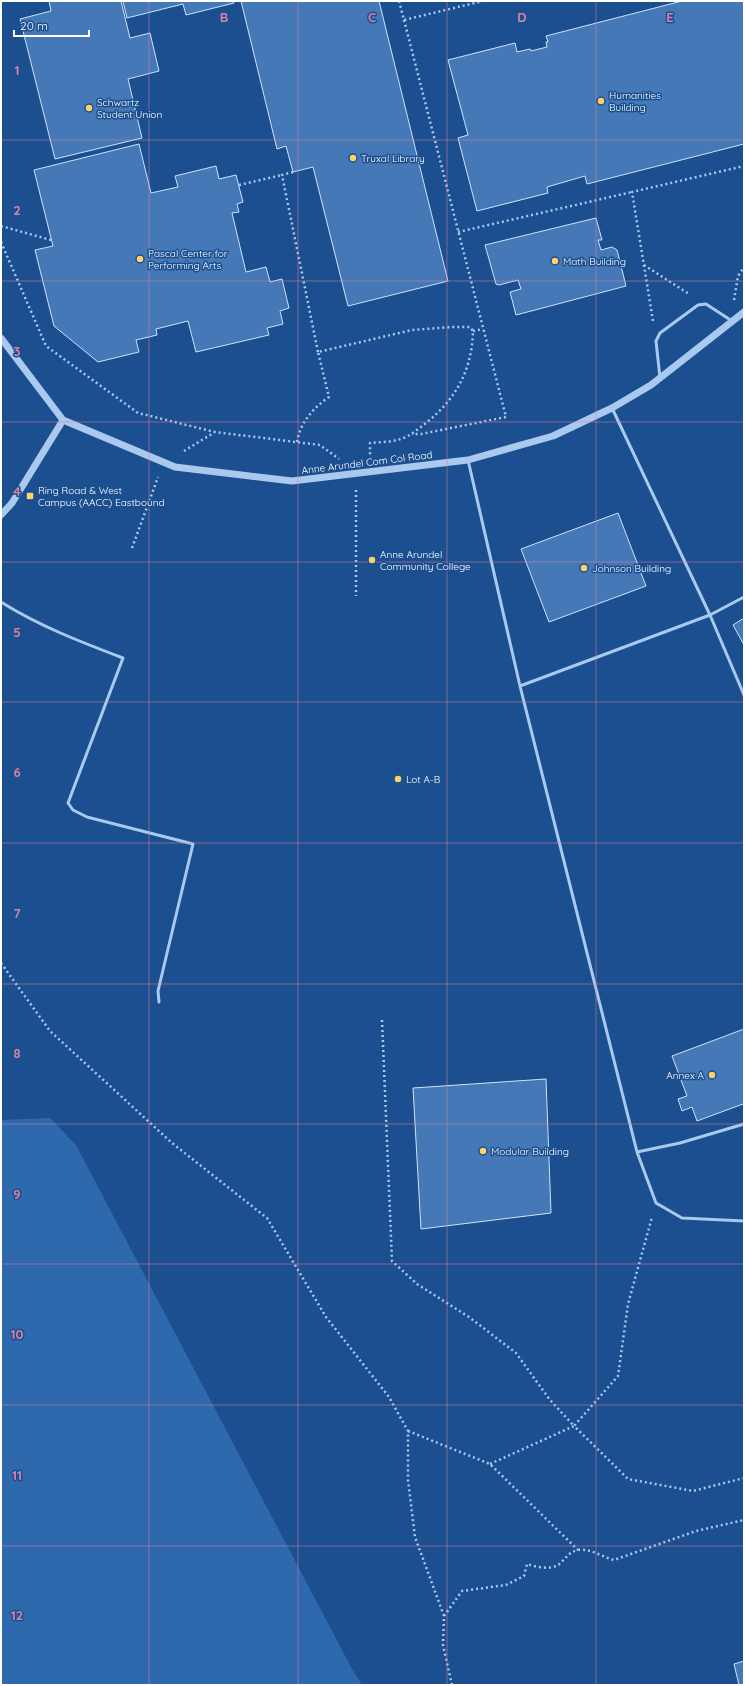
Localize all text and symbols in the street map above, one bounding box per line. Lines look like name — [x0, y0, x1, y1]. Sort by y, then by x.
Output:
text: B — [220, 9, 228, 25]
text: C — [368, 9, 376, 25]
text: D — [517, 9, 527, 25]
text: E — [666, 9, 674, 25]
scale bar — [14, 12, 89, 38]
text: 20 m — [20, 18, 48, 33]
text: 1 — [14, 62, 20, 78]
place label: Humanities Building — [609, 89, 661, 114]
place label: Schwartz Student Union — [97, 96, 162, 121]
marker: Humanities Building — [596, 96, 606, 106]
marker: Schwartz Student Union — [84, 103, 94, 113]
place label: Truxal Library — [361, 152, 425, 165]
marker: Truxal Library — [348, 153, 358, 163]
text: 2 — [13, 202, 21, 218]
place label: Pascal Center for Performing Arts — [148, 247, 228, 272]
marker: Pascal Center for Performing Arts — [135, 254, 145, 264]
place label: Math Building — [563, 255, 626, 268]
marker: Math Building — [550, 256, 560, 266]
text: 3 — [14, 343, 21, 359]
street label: Anne Arundel Com Col Road — [301, 448, 433, 477]
text: 4 — [13, 483, 21, 499]
place label: Ring Road & West Campus (AACC) Eastbound — [38, 484, 165, 509]
marker: Ring Road & West Campus (AACC) Eastbound — [25, 491, 35, 501]
place label: Anne Arundel Community College — [380, 548, 471, 573]
marker: Anne Arundel Community College — [367, 555, 377, 565]
place label: Johnson Building — [592, 562, 671, 575]
marker: Johnson Building — [579, 563, 589, 573]
text: 5 — [13, 624, 21, 640]
text: 6 — [13, 764, 21, 780]
place label: Lot A-B — [406, 773, 441, 786]
marker: Lot A-B — [393, 774, 403, 784]
text: 7 — [13, 905, 21, 921]
text: 8 — [13, 1045, 21, 1061]
place label: Annex A — [666, 1069, 705, 1082]
marker: Annex A — [707, 1070, 717, 1080]
place label: Modular Building — [491, 1145, 569, 1158]
marker: Modular Building — [478, 1146, 488, 1156]
text: 9 — [13, 1186, 21, 1202]
text: 10 — [10, 1326, 24, 1342]
text: 11 — [12, 1467, 22, 1483]
text: 12 — [11, 1607, 23, 1623]

